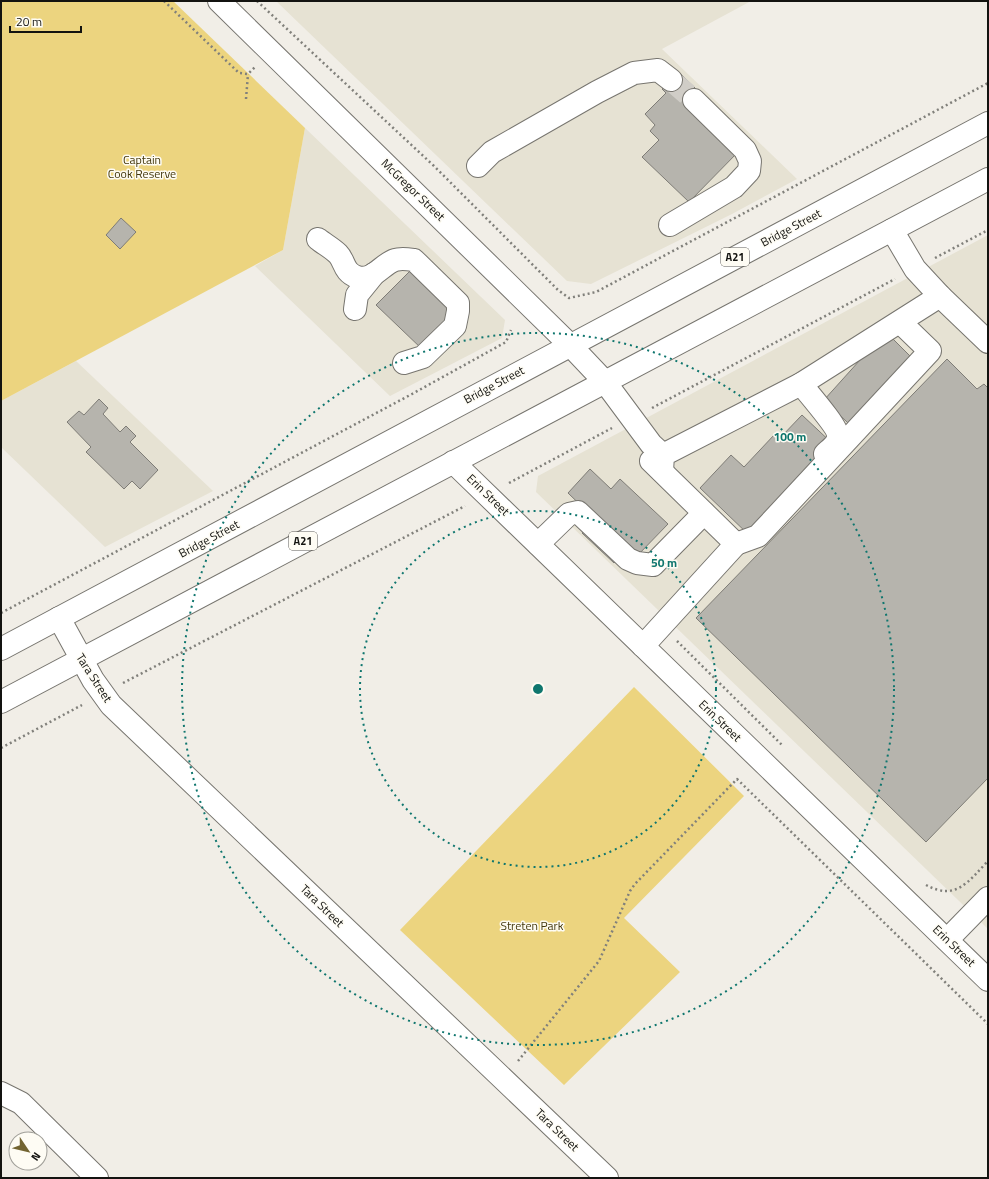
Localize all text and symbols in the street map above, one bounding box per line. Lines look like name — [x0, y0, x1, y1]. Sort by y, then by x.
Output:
scale bar — [10, 8, 81, 34]
text: 20 m — [16, 12, 42, 31]
park label: Captain Cook Reserve — [108, 150, 176, 183]
street label: McGregor Street — [377, 154, 450, 226]
street label: Bridge Street — [757, 203, 825, 252]
road number: A21 — [721, 248, 749, 266]
street label: Bridge Street — [460, 360, 528, 409]
text: 100 m — [774, 427, 806, 446]
street label: Erin Street — [463, 469, 515, 521]
street label: Bridge Street — [175, 514, 243, 563]
road number: A21 — [289, 532, 317, 550]
text: 50 m — [651, 553, 677, 572]
street label: Tara Street — [71, 649, 118, 707]
centre of rings — [531, 682, 545, 696]
street label: Erin Street — [695, 695, 747, 747]
street label: Tara Street — [296, 880, 349, 932]
park label: Streten Park — [501, 916, 564, 935]
street label: Erin Street — [929, 920, 981, 972]
street label: Tara Street — [531, 1104, 584, 1156]
north arrow — [8, 1131, 48, 1171]
text: N — [27, 1149, 45, 1164]

